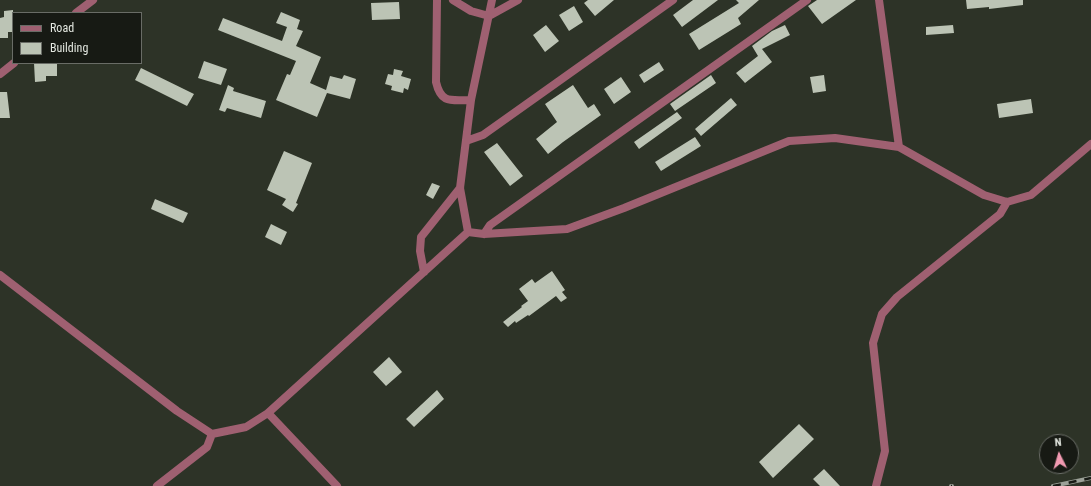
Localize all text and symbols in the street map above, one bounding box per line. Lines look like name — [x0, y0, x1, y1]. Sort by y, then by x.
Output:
legend — [12, 12, 142, 64]
text: Road — [50, 21, 74, 35]
text: Building — [50, 41, 88, 55]
north arrow — [1039, 434, 1079, 474]
text: N — [1054, 436, 1062, 449]

